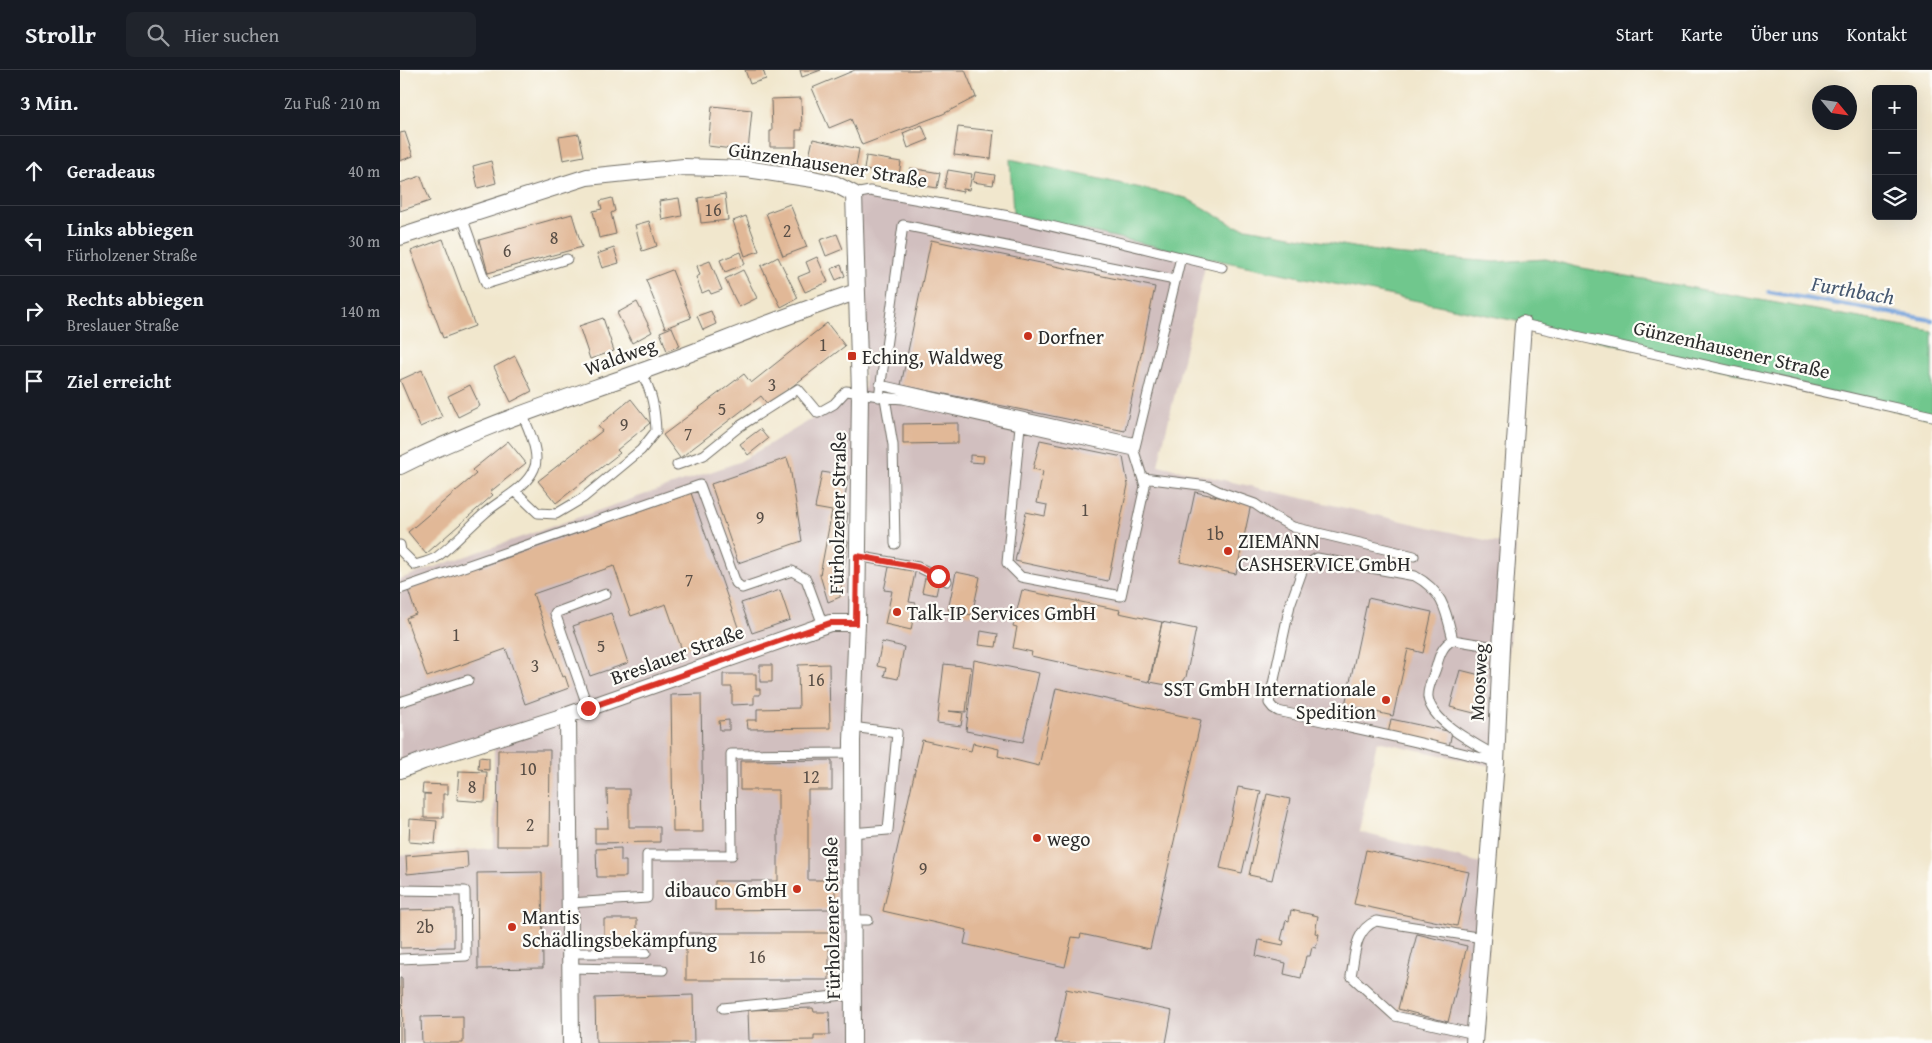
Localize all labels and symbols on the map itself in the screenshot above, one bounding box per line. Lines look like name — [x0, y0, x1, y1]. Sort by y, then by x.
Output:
north arrow — [1812, 85, 1857, 130]
street label: Günzenhausener Straße — [727, 134, 929, 194]
house number: 16 — [704, 196, 722, 223]
house number: 2 — [783, 217, 791, 244]
house number: 8 — [550, 224, 558, 251]
house number: 6 — [503, 237, 511, 264]
water label: Furthbach — [1808, 267, 1897, 313]
street label: Günzenhausener Straße — [1631, 312, 1833, 386]
place label: Dorfner — [1038, 322, 1104, 351]
street label: Waldweg — [580, 330, 660, 382]
marker: Dorfner — [1022, 330, 1034, 342]
house number: 1 — [819, 331, 827, 358]
place label: Eching, Waldweg — [862, 342, 1003, 371]
marker: Eching, Waldweg — [846, 350, 858, 362]
house number: 3 — [768, 371, 776, 398]
house number: 5 — [718, 395, 726, 422]
house number: 9 — [620, 411, 628, 438]
house number: 7 — [684, 420, 692, 447]
street label: Fürholzener Straße — [821, 431, 853, 595]
house number: 1 — [1081, 496, 1089, 523]
house number: 9 — [756, 504, 764, 531]
house number: 1b — [1206, 520, 1224, 547]
place label: ZIEMANN CASHSERVICE GmbH — [1238, 526, 1410, 578]
marker: ZIEMANN CASHSERVICE GmbH — [1222, 545, 1234, 557]
route start — [927, 565, 950, 588]
house number: 7 — [685, 566, 693, 593]
place label: Talk-IP Services GmbH — [907, 598, 1096, 627]
marker: Talk-IP Services GmbH — [891, 606, 903, 618]
street label: Breslauer Straße — [606, 616, 748, 692]
house number: 1 — [452, 621, 460, 648]
house number: 5 — [597, 632, 605, 659]
street label: Moosweg — [1461, 642, 1495, 722]
house number: 3 — [531, 652, 539, 679]
house number: 16 — [807, 666, 825, 693]
place label: SST GmbH Internationale Spedition — [1163, 674, 1376, 726]
marker: SST GmbH Internationale Spedition — [1380, 694, 1392, 706]
route end — [577, 697, 600, 720]
house number: 10 — [519, 755, 537, 782]
house number: 12 — [802, 763, 820, 790]
house number: 8 — [468, 773, 476, 800]
house number: 2 — [526, 811, 534, 838]
place label: wego — [1047, 824, 1090, 853]
marker: wego — [1031, 832, 1043, 844]
street label: Fürholzener Straße — [815, 836, 847, 1000]
house number: 9 — [919, 855, 927, 882]
place label: dibauco GmbH — [665, 875, 787, 904]
marker: dibauco GmbH — [791, 883, 803, 895]
place label: Mantis Schädlingsbekämpfung — [522, 902, 717, 954]
house number: 2b — [416, 913, 434, 940]
marker: Mantis Schädlingsbekämpfung — [506, 921, 518, 933]
house number: 16 — [748, 943, 766, 970]

